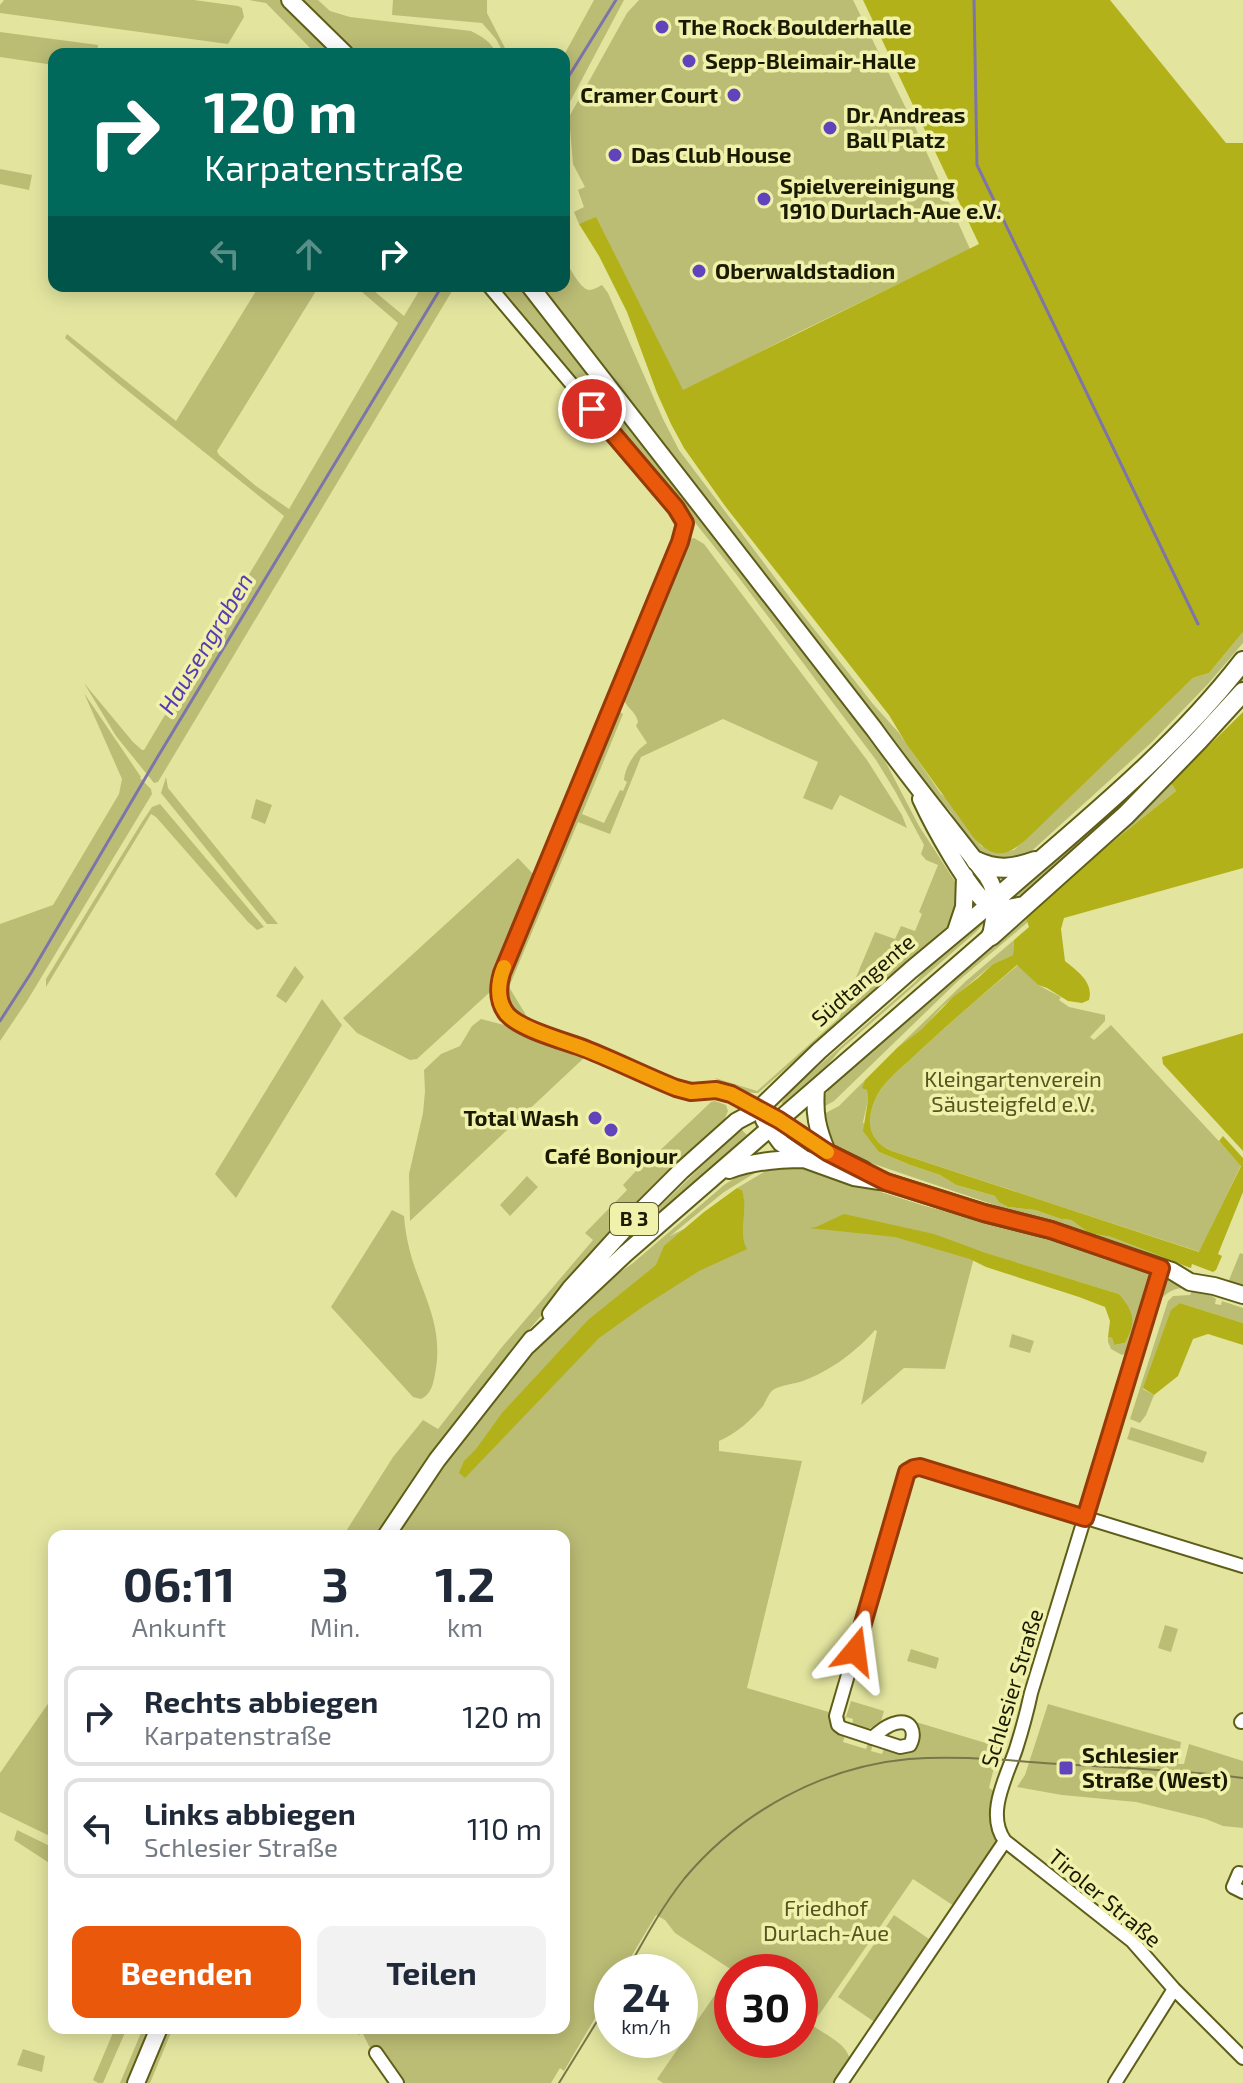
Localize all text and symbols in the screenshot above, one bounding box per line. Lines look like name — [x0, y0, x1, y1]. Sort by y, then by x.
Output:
place label: The Rock Boulderhalle — [678, 13, 912, 39]
marker: The Rock Boulderhalle — [653, 18, 671, 36]
place label: Sepp-Bleimair-Halle — [705, 47, 916, 73]
marker: Sepp-Bleimair-Halle — [680, 52, 698, 70]
text: 120 m — [204, 77, 358, 144]
icon: right — [72, 80, 176, 184]
place label: Cramer Court — [580, 81, 718, 107]
marker: Cramer Court — [725, 86, 743, 104]
place label: Dr. Andreas Ball Platz — [846, 101, 965, 152]
marker: Dr. Andreas Ball Platz — [821, 119, 839, 137]
place label: Das Club House — [631, 141, 791, 167]
text: Karpatenstraße — [204, 145, 464, 188]
marker: Das Club House — [606, 146, 624, 164]
place label: Spielvereinigung 1910 Durlach-Aue e.V. — [780, 172, 1001, 223]
marker: Spielvereinigung 1910 Durlach-Aue e.V. — [755, 190, 773, 208]
icon: left — [203, 232, 247, 276]
icon: ahead — [287, 232, 331, 276]
icon: right — [371, 232, 415, 276]
place label: Oberwaldstadion — [715, 257, 895, 283]
marker: Oberwaldstadion — [690, 262, 708, 280]
pin — [558, 375, 626, 443]
icon: arrive — [570, 387, 614, 431]
water label: Hausengraben — [151, 567, 258, 719]
street label: Südtangente — [806, 928, 919, 1031]
park label: Kleingartenverein Säusteigfeld e.V. — [924, 1065, 1102, 1116]
place label: Total Wash — [463, 1104, 579, 1130]
marker: Total Wash — [586, 1109, 604, 1127]
marker: Café Bonjour — [602, 1121, 620, 1139]
place label: Café Bonjour — [544, 1142, 678, 1168]
road number: B 3 — [610, 1203, 658, 1235]
text: 06:11 — [123, 1554, 235, 1612]
text: 3 — [321, 1554, 349, 1612]
text: 1.2 — [435, 1554, 495, 1612]
street label: Schlesier Straße — [975, 1605, 1047, 1770]
position arrow — [813, 1609, 897, 1693]
text: Ankunft — [132, 1611, 226, 1642]
text: Min. — [310, 1611, 360, 1642]
text: km — [447, 1611, 483, 1642]
text: Rechts abbiegen — [144, 1683, 378, 1719]
icon: right — [76, 1694, 120, 1738]
text: 120 m — [462, 1698, 542, 1734]
text: Karpatenstraße — [144, 1719, 332, 1750]
place label: Schlesier Straße (West) — [1082, 1741, 1228, 1792]
marker: Schlesier Straße (West) — [1057, 1759, 1075, 1777]
text: Links abbiegen — [144, 1795, 356, 1831]
icon: left — [76, 1806, 120, 1850]
text: 110 m — [467, 1810, 542, 1846]
text: Schlesier Straße — [144, 1831, 338, 1862]
street label: Tiroler Straße — [1044, 1843, 1167, 1952]
park label: Friedhof Durlach-Aue — [763, 1894, 889, 1945]
button: Beenden — [72, 1926, 301, 2018]
button: Teilen — [317, 1926, 546, 2018]
speed limit sign: 30 — [714, 1954, 818, 2058]
text: 24 — [622, 1972, 670, 2020]
text: km/h — [621, 2014, 671, 2038]

